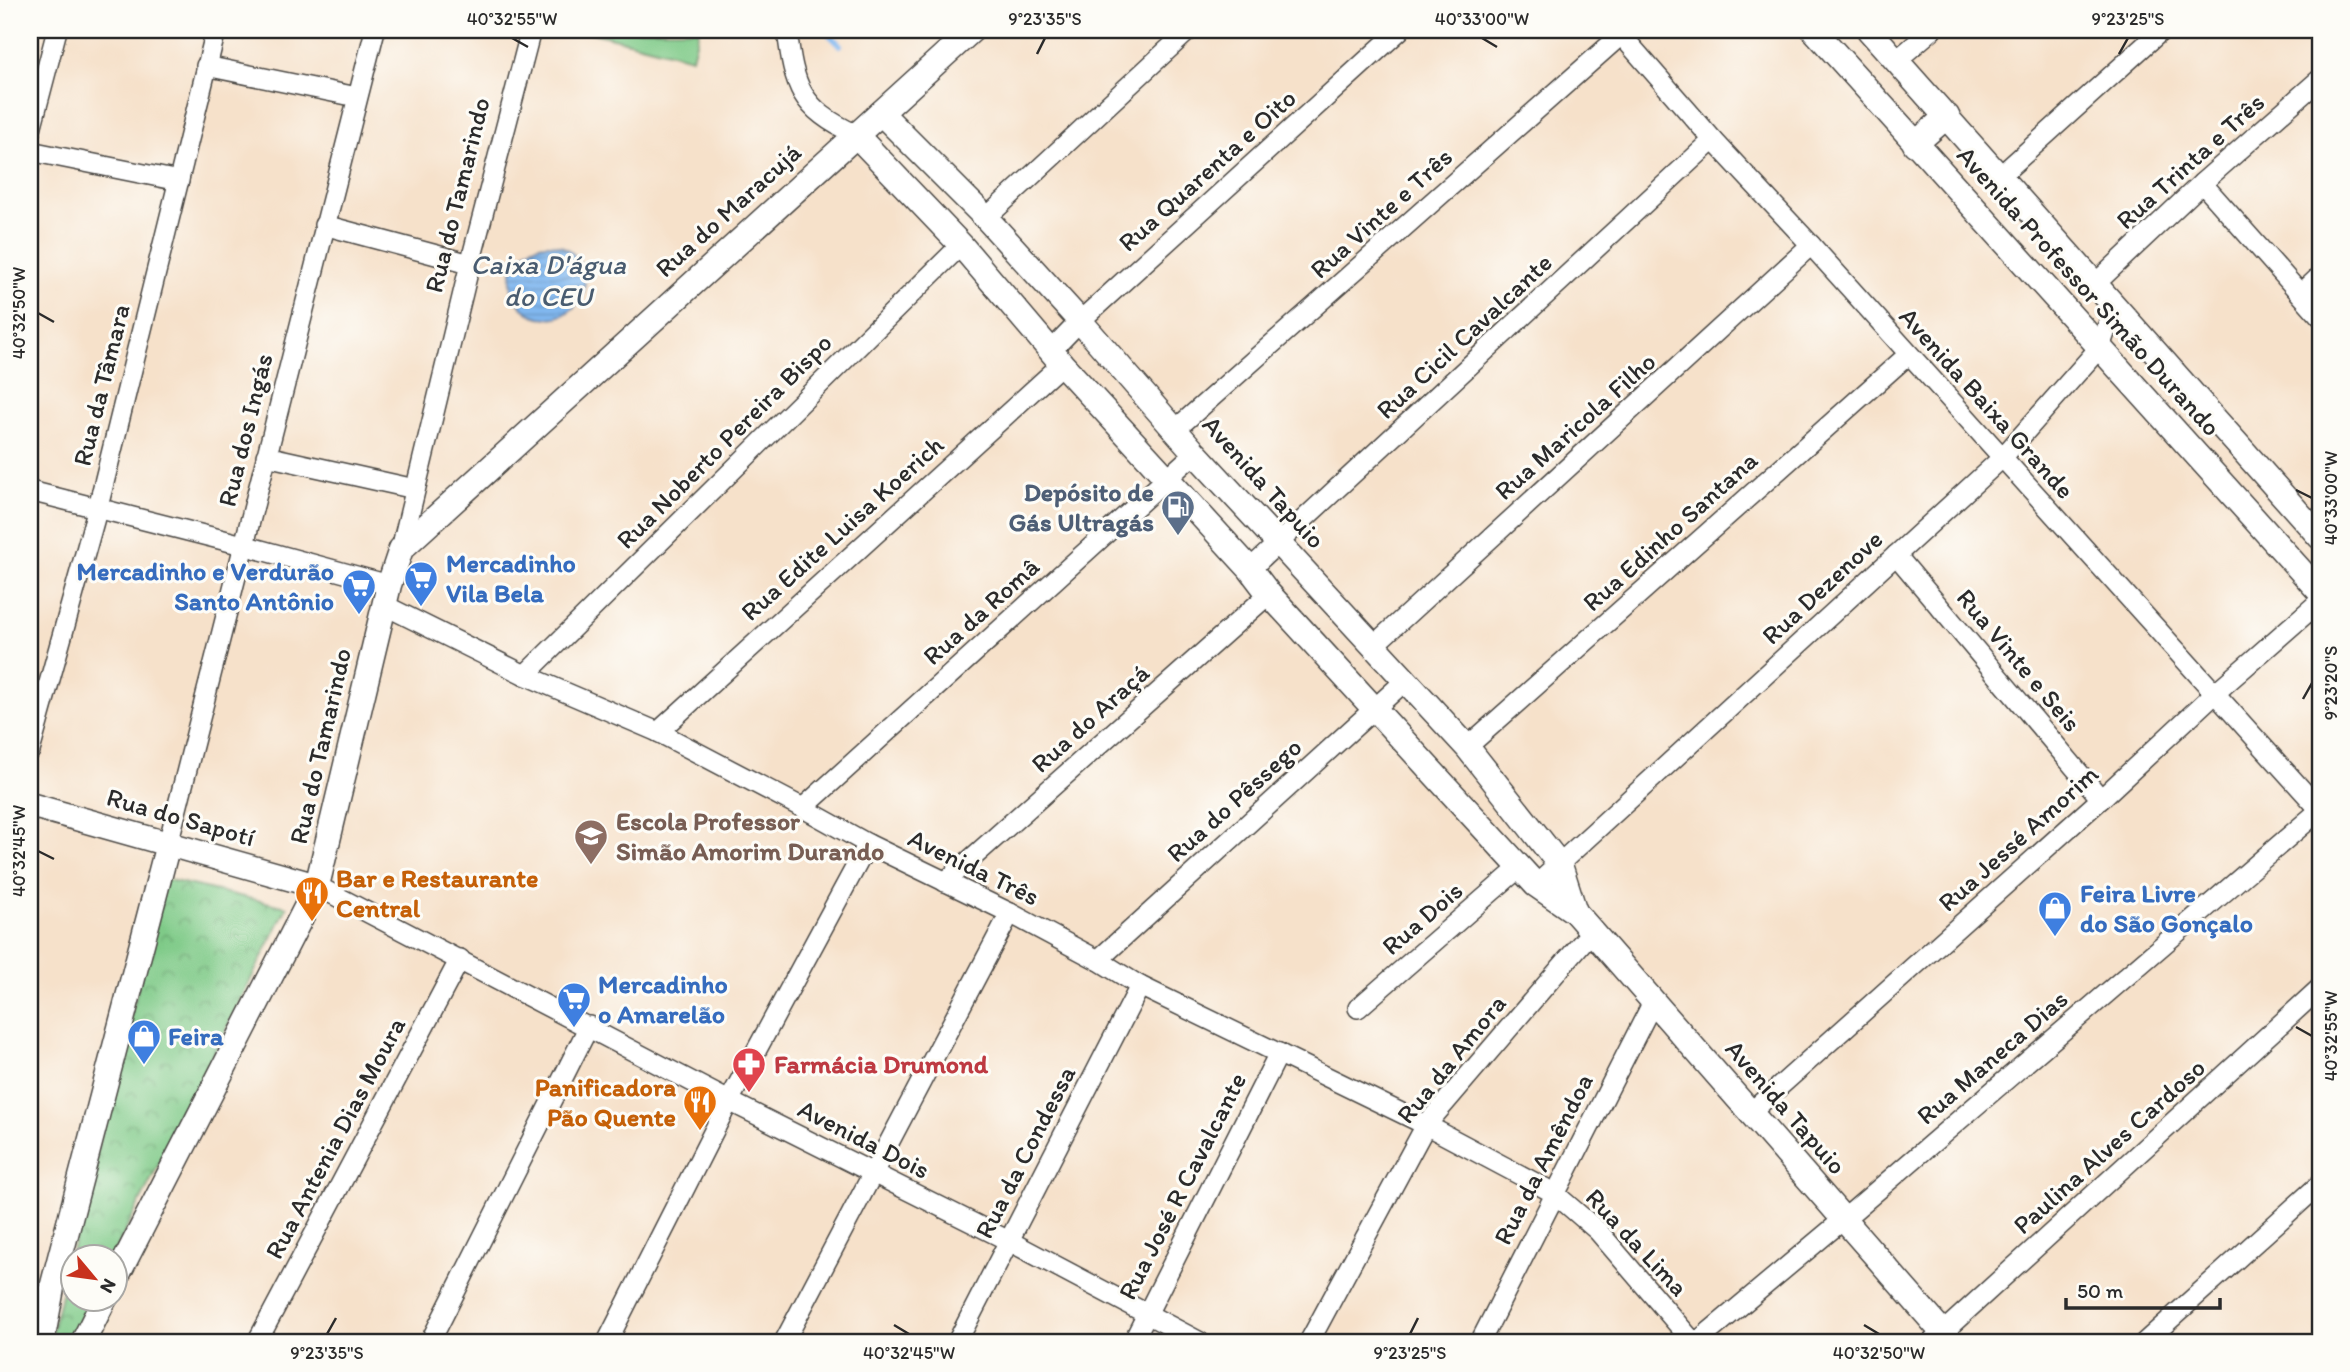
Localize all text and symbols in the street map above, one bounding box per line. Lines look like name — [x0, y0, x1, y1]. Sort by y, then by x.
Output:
text: 40°32'55"W — [467, 8, 557, 30]
text: 9°23'35"S — [1008, 8, 1082, 30]
text: 40°33'00"W — [1435, 8, 1529, 30]
text: 9°23'25"S — [2092, 8, 2164, 30]
street label: Rua Quarenta e Oito — [1112, 82, 1302, 258]
street label: Rua Trinta e Três — [2109, 86, 2271, 236]
street label: Rua do Tamarindo — [417, 94, 497, 296]
street label: Rua do Maracujá — [648, 136, 808, 284]
street label: Avenida Professor Simão Durando — [1950, 139, 2228, 443]
street label: Rua Vinte e Três — [1303, 141, 1459, 285]
street label: Rua Cicil Cavalcante — [1369, 246, 1559, 426]
water label: Caixa D'água do CEU — [470, 247, 627, 313]
text: 40°32'50"W — [8, 267, 30, 359]
street label: Rua da Tâmara — [65, 301, 137, 469]
street label: Avenida Baixa Grande — [1893, 301, 2081, 505]
street label: Rua Noberto Pereira Bispo — [609, 326, 839, 556]
street label: Rua Maricola Filho — [1488, 345, 1662, 507]
street label: Rua dos Ingás — [211, 350, 279, 510]
street label: Avenida Tapuio — [1196, 409, 1332, 555]
street label: Rua Edite Luisa Koerich — [734, 428, 950, 627]
street label: Rua Edinho Santana — [1576, 444, 1764, 618]
text: 40°33'00"W — [2320, 451, 2342, 545]
place label: Depósito de Gás Ultragás — [1008, 476, 1154, 538]
fuel station icon: Depósito de Gás Ultragás — [1159, 488, 1197, 537]
street label: Rua Dezenove — [1755, 523, 1889, 651]
place label: Mercadinho Vila Bela — [446, 547, 576, 609]
street label: Rua da Româ — [916, 550, 1046, 672]
place label: Mercadinho e Verdurão Santo Antônio — [77, 555, 334, 617]
supermarket icon: Mercadinho Vila Bela — [402, 559, 440, 608]
supermarket icon: Mercadinho e Verdurão Santo Antônio — [340, 567, 378, 616]
street label: Rua Vinte e Seis — [1950, 582, 2088, 738]
street label: Rua do Tamarindo — [282, 645, 358, 847]
text: 9°23'20"S — [2320, 646, 2342, 720]
street label: Rua do Araçá — [1024, 656, 1156, 779]
street label: Rua do Pêssego — [1160, 731, 1308, 869]
street label: Rua Jessé Amorim — [1931, 758, 2105, 918]
street label: Rua do Sapotí — [103, 781, 259, 854]
text: 40°32'45"W — [8, 805, 30, 897]
place label: Escola Professor Simão Amorim Durando — [616, 805, 884, 867]
school or university icon: Escola Professor Simão Amorim Durando — [572, 817, 610, 866]
street label: Avenida Três — [903, 822, 1045, 912]
place label: Bar e Restaurante Central — [336, 862, 538, 924]
restaurant icon: Bar e Restaurante Central — [293, 874, 331, 923]
street label: Rua Dois — [1375, 874, 1469, 962]
place label: Feira Livre do São Gonçalo — [2080, 877, 2253, 939]
shop icon: Feira Livre do São Gonçalo — [2036, 889, 2074, 938]
place label: Mercadinho o Amarelão — [598, 968, 728, 1030]
supermarket icon: Mercadinho o Amarelão — [555, 980, 593, 1029]
street label: Rua Maneca Dias — [1910, 983, 2074, 1131]
street label: Rua da Amora — [1389, 988, 1513, 1130]
text: 40°32'55"W — [2320, 991, 2342, 1081]
street label: Rua Antenia Dias Moura — [258, 1011, 413, 1264]
shop icon: Feira — [125, 1017, 163, 1066]
place label: Feira — [168, 1020, 224, 1052]
street label: Avenida Tapuio — [1719, 1033, 1853, 1181]
pharmacy icon: Farmácia Drumond — [730, 1045, 768, 1094]
place label: Farmácia Drumond — [774, 1048, 989, 1080]
street label: Paulina Alves Cardoso — [2006, 1051, 2212, 1241]
street label: Rua da Condessa — [968, 1060, 1082, 1244]
street label: Rua José R Cavalcante — [1111, 1067, 1253, 1305]
street label: Rua da Amêndoa — [1486, 1068, 1600, 1250]
place label: Panificadora Pão Quente — [535, 1071, 676, 1133]
restaurant icon: Panificadora Pão Quente — [681, 1083, 719, 1132]
street label: Avenida Dois — [793, 1092, 935, 1186]
street label: Rua da Lima — [1579, 1181, 1695, 1303]
north arrow — [60, 1242, 130, 1312]
scale bar — [2066, 1267, 2220, 1311]
text: N — [95, 1275, 122, 1297]
text: 50 m — [2077, 1278, 2124, 1303]
text: 9°23'35"S — [290, 1342, 364, 1364]
text: 40°32'45"W — [863, 1342, 955, 1364]
text: 9°23'25"S — [1374, 1342, 1446, 1364]
text: 40°32'50"W — [1833, 1342, 1925, 1364]

